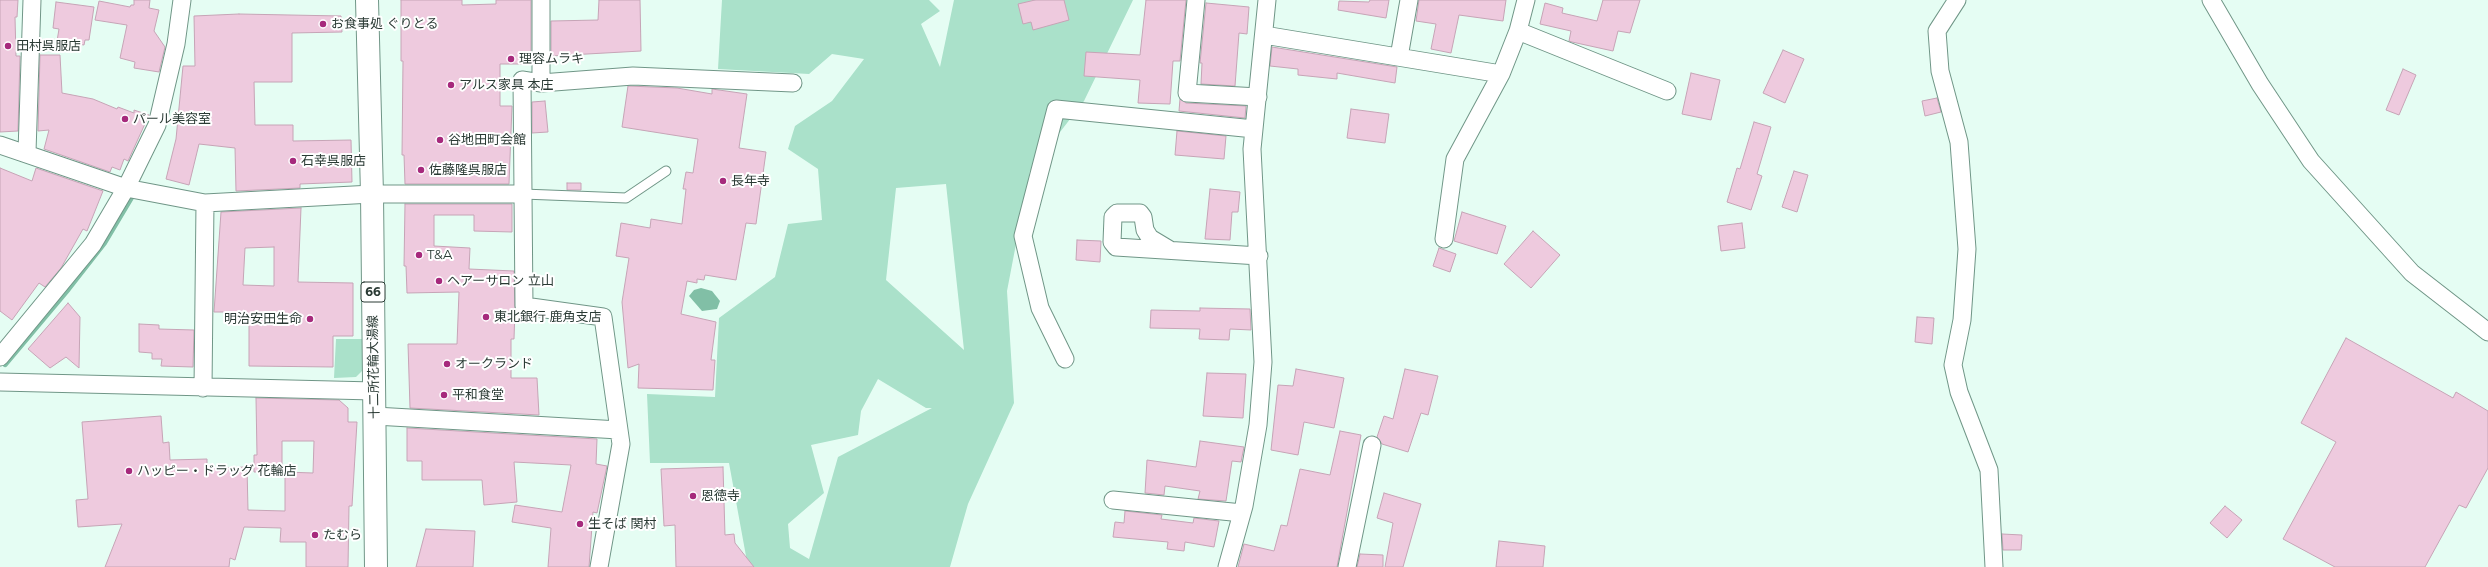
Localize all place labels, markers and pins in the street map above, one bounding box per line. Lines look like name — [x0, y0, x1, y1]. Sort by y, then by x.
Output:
place label: お食事処 ぐりとる — [331, 16, 438, 32]
marker: お食事処 ぐりとる — [318, 19, 328, 29]
place label: 田村呉服店 — [16, 38, 81, 54]
marker: 田村呉服店 — [3, 41, 13, 51]
place label: 理容ムラキ — [519, 51, 584, 67]
marker: 理容ムラキ — [506, 54, 516, 64]
place label: アルス家具 本庄 — [459, 77, 553, 93]
marker: アルス家具 本庄 — [446, 80, 456, 90]
place label: パール美容室 — [133, 111, 211, 127]
marker: パール美容室 — [120, 114, 130, 124]
place label: 谷地田町会館 — [448, 132, 526, 148]
marker: 谷地田町会館 — [435, 135, 445, 145]
place label: 石幸呉服店 — [301, 153, 366, 169]
marker: 石幸呉服店 — [288, 156, 298, 166]
place label: 佐藤隆呉服店 — [429, 162, 507, 178]
marker: 佐藤隆呉服店 — [416, 165, 426, 175]
place label: 長年寺 — [731, 173, 770, 189]
marker: 長年寺 — [718, 176, 728, 186]
place label: T&A — [427, 247, 452, 263]
marker: T&A — [414, 250, 424, 260]
place label: ヘアーサロン 立山 — [447, 273, 554, 289]
marker: ヘアーサロン 立山 — [434, 276, 444, 286]
place label: 東北銀行 鹿角支店 — [494, 309, 601, 325]
place label: 明治安田生命 — [224, 311, 302, 327]
marker: 東北銀行 鹿角支店 — [481, 312, 491, 322]
marker: 明治安田生命 — [305, 314, 315, 324]
place label: オークランド — [455, 356, 533, 372]
marker: オークランド — [442, 359, 452, 369]
place label: 平和食堂 — [452, 387, 504, 403]
marker: 平和食堂 — [439, 390, 449, 400]
place label: ハッピー・ドラッグ 花輪店 — [137, 463, 296, 479]
marker: ハッピー・ドラッグ 花輪店 — [124, 466, 134, 476]
place label: 恩徳寺 — [701, 488, 740, 504]
marker: 恩徳寺 — [688, 491, 698, 501]
place label: 生そば 関村 — [588, 516, 656, 532]
marker: 生そば 関村 — [575, 519, 585, 529]
place label: たむら — [323, 527, 362, 543]
marker: たむら — [310, 530, 320, 540]

